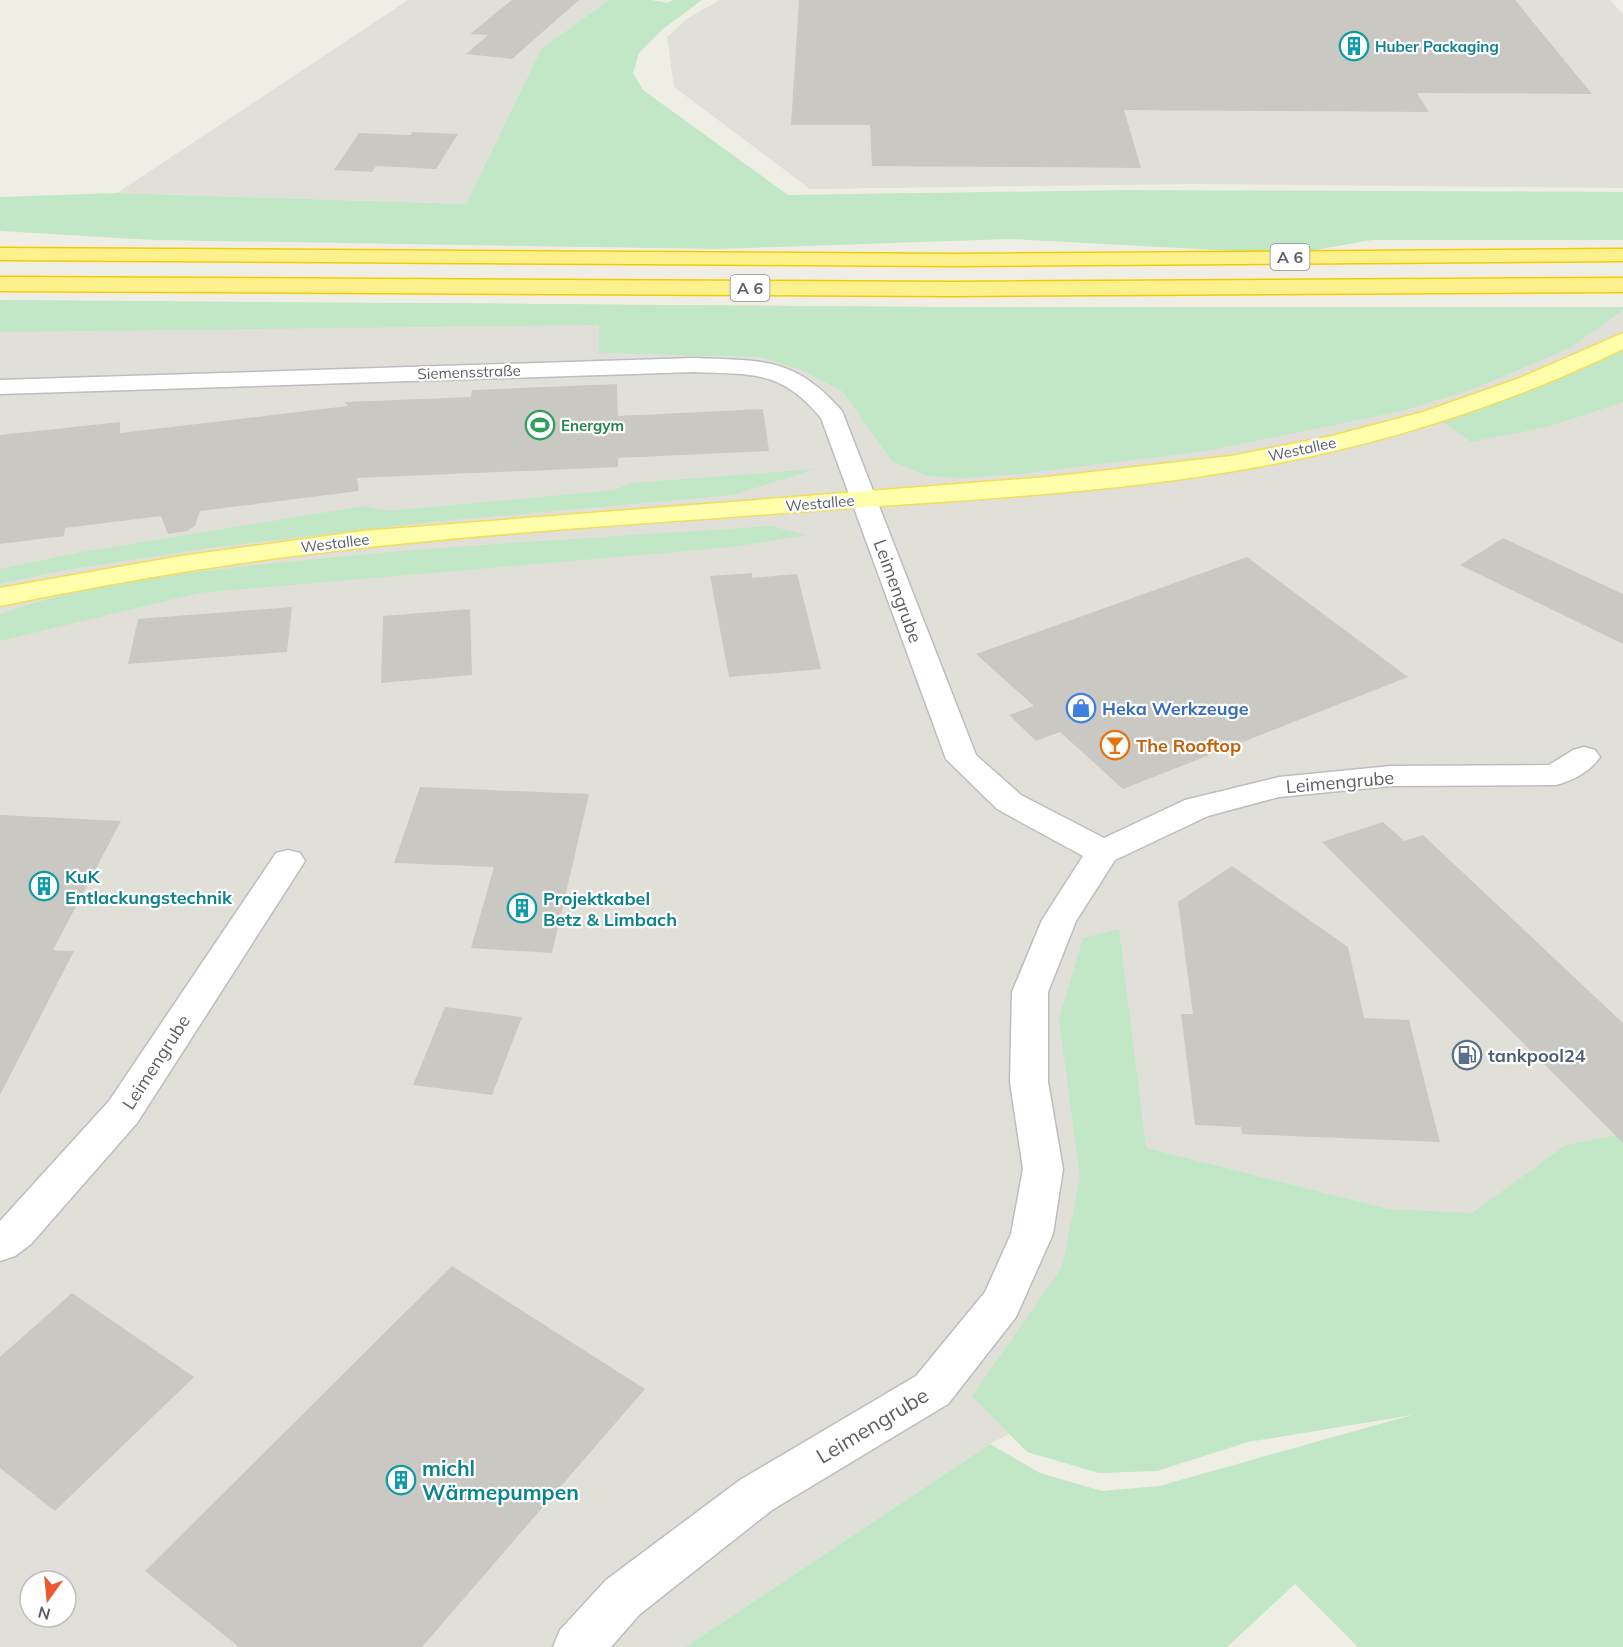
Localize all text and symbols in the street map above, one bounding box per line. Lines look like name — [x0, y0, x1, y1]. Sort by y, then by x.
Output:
building icon: Huber Packaging — [1338, 30, 1370, 62]
place label: Huber Packaging — [1375, 37, 1499, 56]
road number: A 6 — [1270, 244, 1310, 270]
road number: A 6 — [730, 275, 770, 301]
street label: Siemensstraße — [417, 361, 521, 383]
sports icon: Energym — [524, 409, 556, 441]
place label: Energym — [561, 416, 624, 435]
street label: Westallee — [1266, 433, 1338, 465]
street label: Westallee — [785, 491, 855, 515]
street label: Westallee — [300, 529, 370, 557]
street label: Leimengrube — [869, 536, 927, 646]
shop icon: Heka Werkzeuge — [1065, 692, 1097, 724]
place label: Heka Werkzeuge — [1102, 697, 1249, 720]
bar icon: The Rooftop — [1099, 729, 1131, 761]
place label: The Rooftop — [1136, 734, 1241, 757]
street label: Leimengrube — [1285, 766, 1395, 798]
place label: KuK Entlackungstechnik — [65, 865, 233, 909]
building icon: KuK Entlackungstechnik — [28, 870, 60, 902]
place label: Projektkabel Betz & Limbach — [543, 887, 677, 931]
building icon: Projektkabel Betz & Limbach — [506, 892, 538, 924]
street label: Leimengrube — [117, 1010, 195, 1114]
fuel station icon: tankpool24 — [1451, 1039, 1483, 1071]
place label: tankpool24 — [1488, 1044, 1586, 1067]
street label: Leimengrube — [811, 1381, 933, 1469]
place label: michl Wärmepumpen — [422, 1455, 579, 1505]
building icon: michl Wärmepumpen — [385, 1464, 417, 1496]
north arrow — [18, 1569, 78, 1629]
text: N — [36, 1602, 53, 1625]

